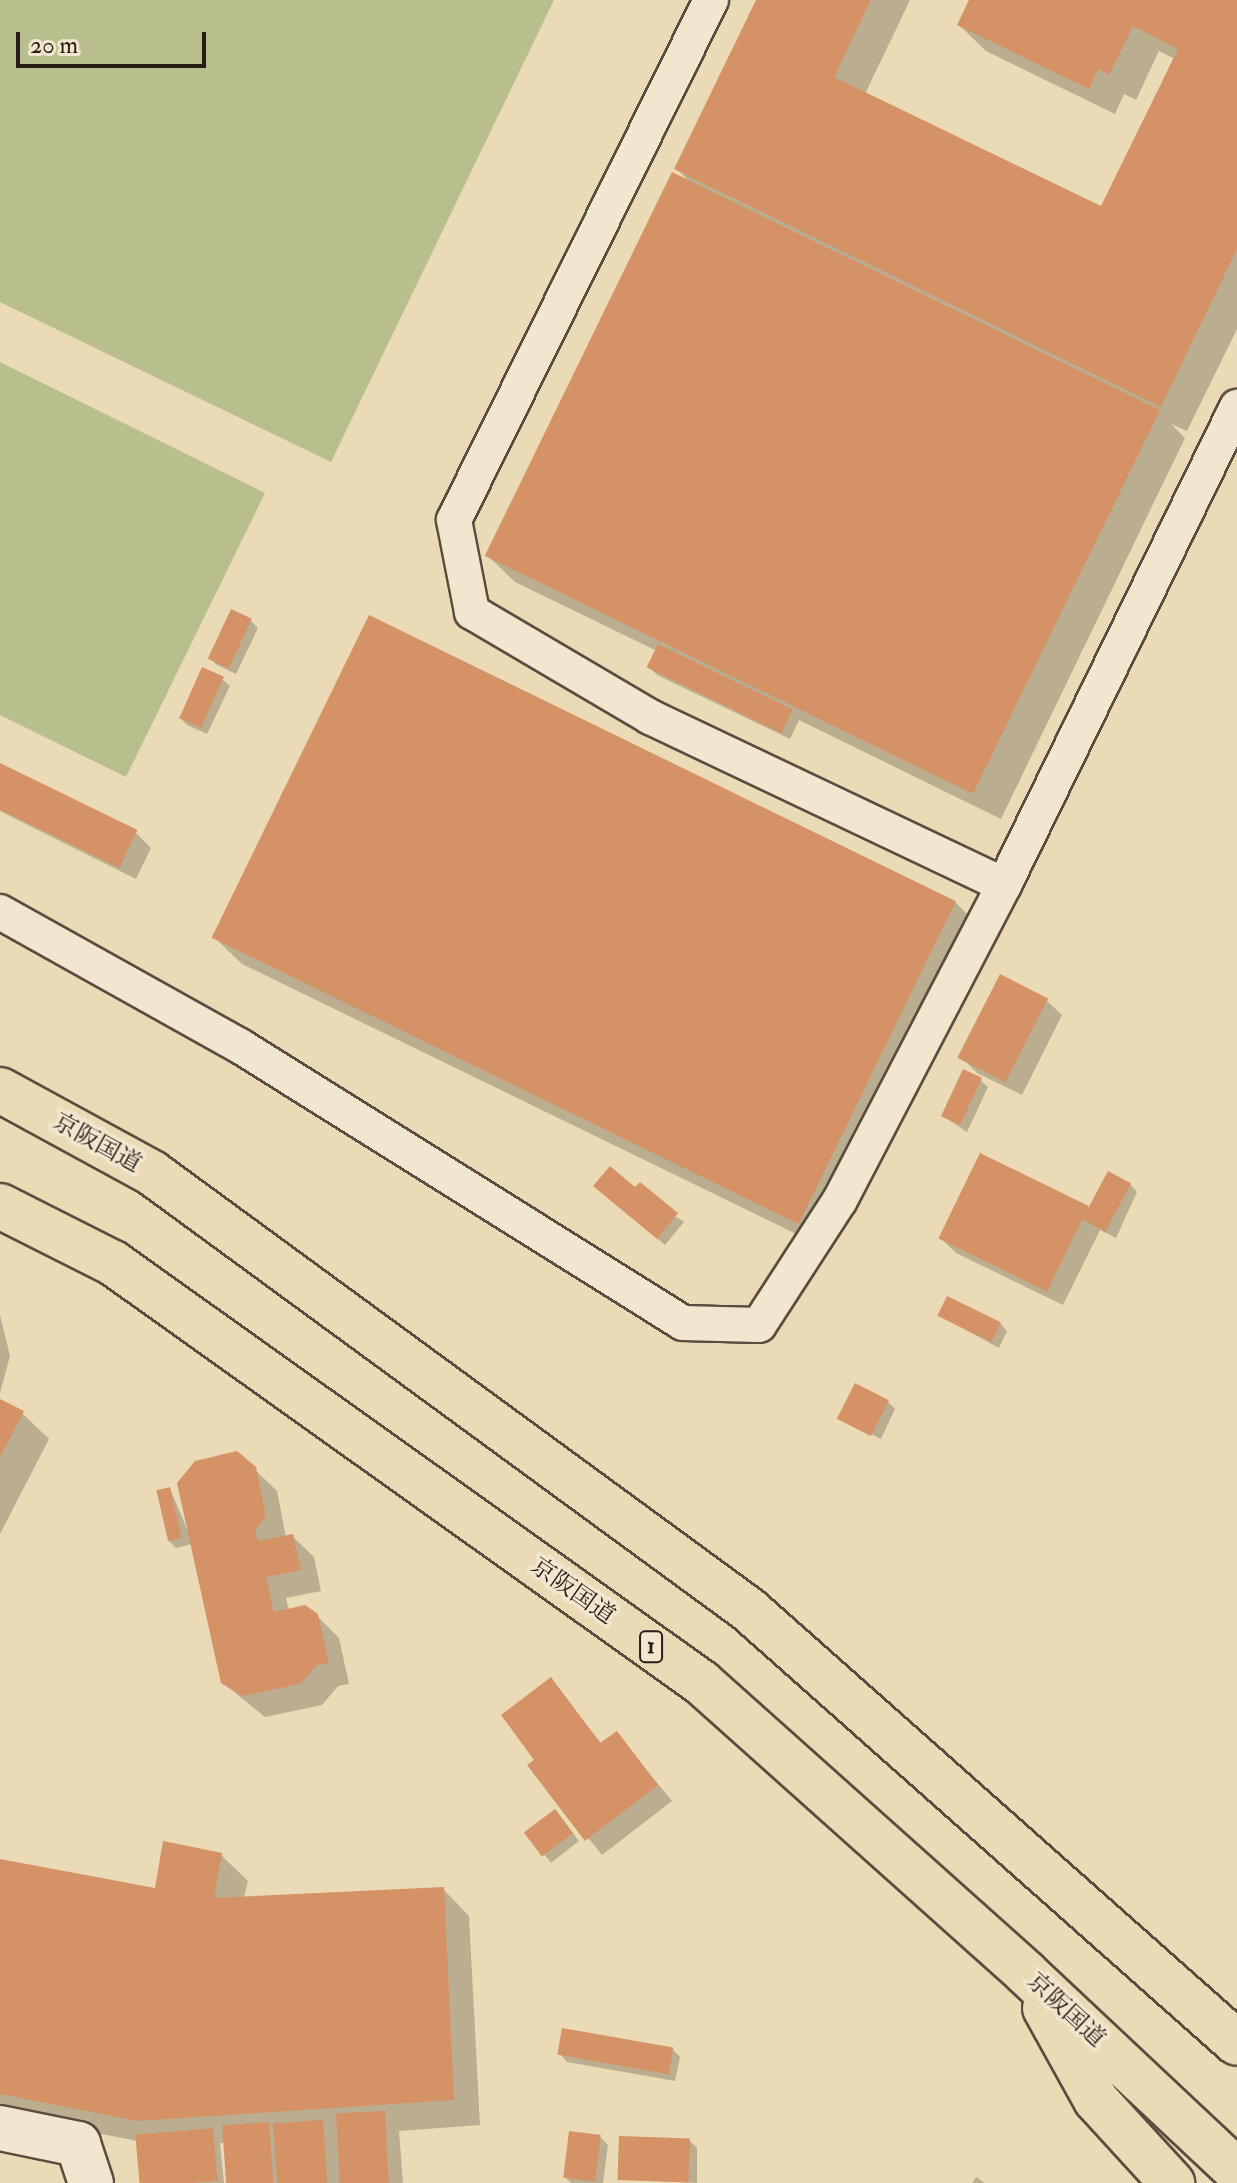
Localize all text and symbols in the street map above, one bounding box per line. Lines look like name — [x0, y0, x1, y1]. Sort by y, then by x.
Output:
scale bar — [20, 16, 210, 66]
text: 20 m — [30, 30, 78, 61]
street label: 京阪国道 — [48, 1107, 146, 1179]
street label: 京阪国道 — [525, 1552, 621, 1630]
road number: 1 — [639, 1629, 663, 1665]
street label: 京阪国道 — [1021, 1967, 1111, 2053]

